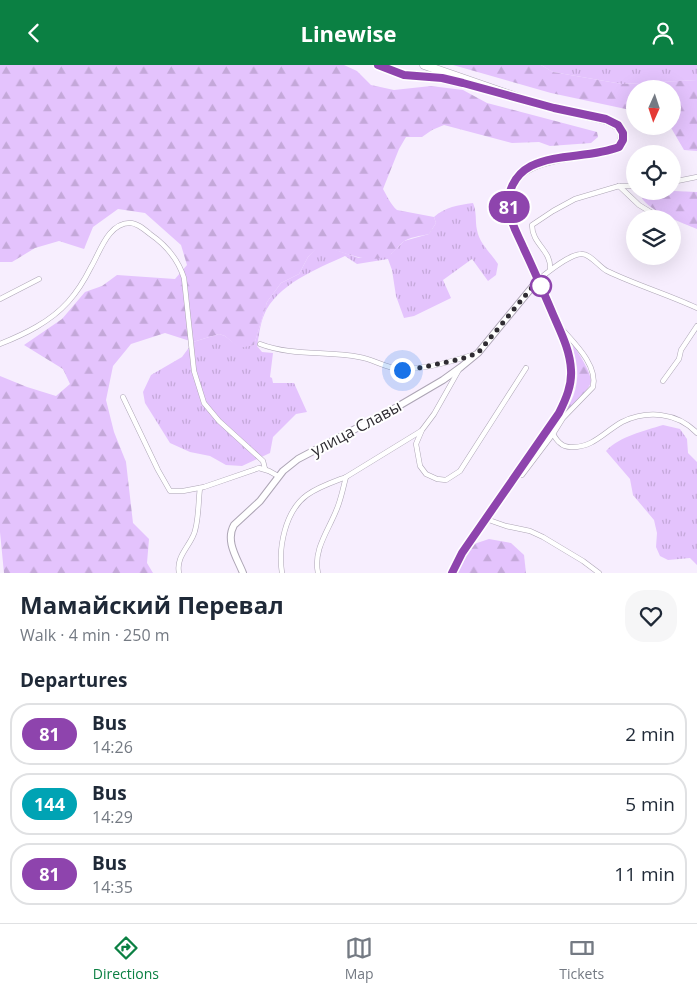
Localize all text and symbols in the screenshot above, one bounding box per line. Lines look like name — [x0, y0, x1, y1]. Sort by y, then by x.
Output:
text: Linewise — [300, 18, 397, 48]
icon: back — [20, 19, 48, 47]
icon: person — [649, 19, 677, 47]
north arrow — [626, 80, 681, 135]
map controls — [626, 80, 681, 265]
button: locate — [626, 145, 681, 200]
line badge: 81 — [486, 191, 532, 223]
text: 81 — [499, 195, 519, 219]
button: layers — [626, 210, 681, 265]
unlabelled marker — [530, 275, 552, 297]
your location — [390, 358, 415, 383]
street label: улица Славы — [307, 395, 405, 461]
text: Мамайский Перевал — [20, 588, 284, 621]
button: heart — [625, 590, 677, 642]
text: Walk · 4 min · 250 m — [20, 624, 170, 646]
text: Departures — [20, 667, 127, 693]
text: Bus — [92, 710, 127, 736]
text: 2 min — [625, 721, 675, 747]
text: 81 — [39, 722, 60, 746]
text: 14:26 — [92, 736, 133, 758]
text: Bus — [92, 780, 127, 806]
text: 5 min — [625, 791, 675, 817]
text: 144 — [34, 792, 65, 816]
text: 14:29 — [92, 806, 133, 828]
text: Bus — [92, 850, 127, 876]
text: 11 min — [614, 861, 675, 887]
text: 81 — [39, 862, 60, 886]
text: 14:35 — [92, 876, 133, 898]
tab: Directions — [93, 934, 159, 983]
tab: Map — [345, 934, 374, 983]
tab: Tickets — [559, 934, 604, 983]

